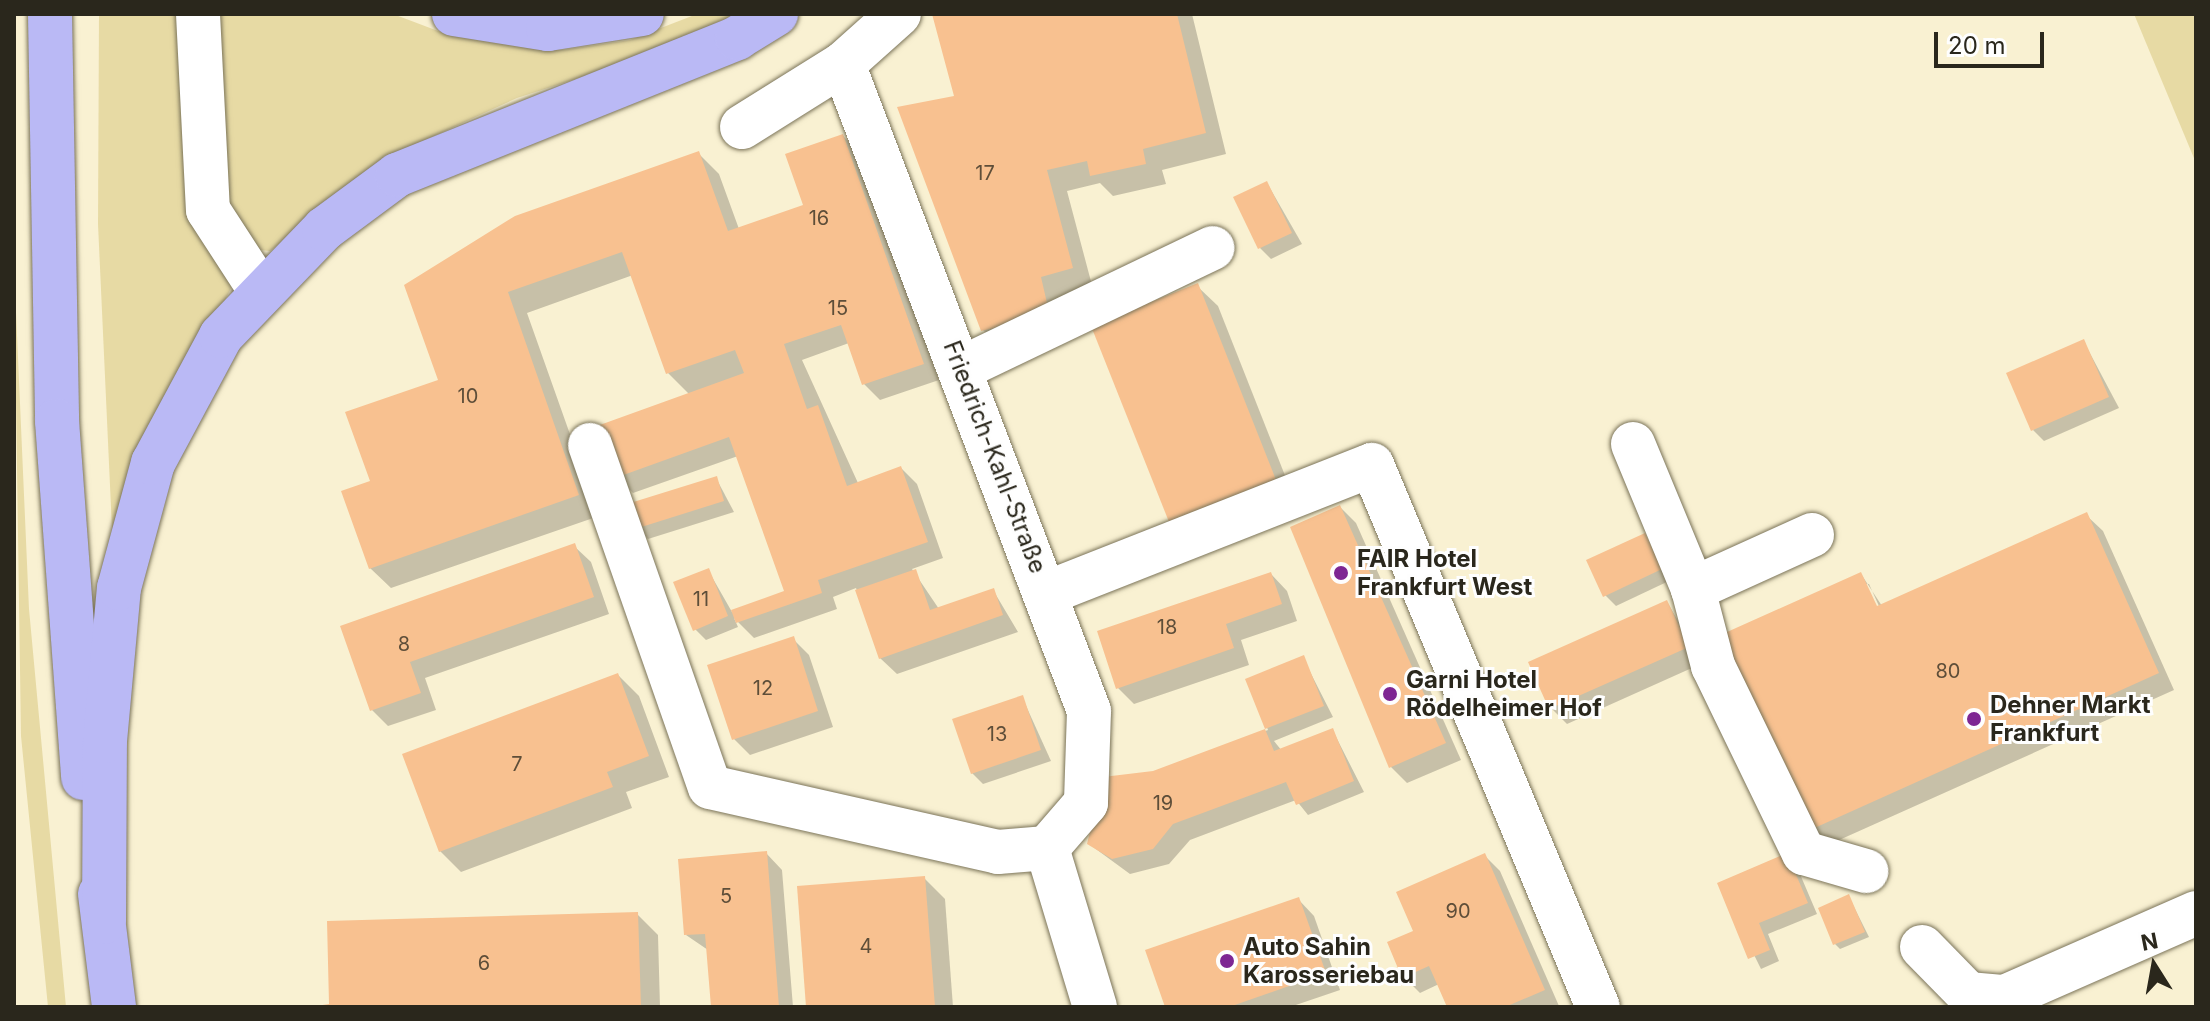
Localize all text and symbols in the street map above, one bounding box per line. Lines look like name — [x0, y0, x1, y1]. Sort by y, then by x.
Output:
scale bar — [1938, 16, 2048, 66]
text: 20 m — [1948, 31, 2006, 60]
house number: 17 — [975, 161, 995, 185]
house number: 16 — [809, 206, 829, 230]
house number: 15 — [828, 296, 848, 320]
street label: Friedrich-Kahl-Straße — [937, 337, 1053, 577]
house number: 10 — [458, 384, 478, 408]
place label: FAIR Hotel Frankfurt West — [1357, 545, 1532, 601]
marker: FAIR Hotel Frankfurt West — [1332, 564, 1350, 582]
house number: 11 — [693, 587, 709, 611]
house number: 18 — [1157, 615, 1177, 639]
house number: 8 — [398, 632, 410, 656]
house number: 80 — [1936, 659, 1960, 683]
place label: Garni Hotel Rödelheimer Hof — [1406, 666, 1602, 722]
house number: 12 — [753, 676, 773, 700]
marker: Garni Hotel Rödelheimer Hof — [1381, 685, 1399, 703]
place label: Dehner Markt Frankfurt — [1990, 691, 2150, 747]
marker: Dehner Markt Frankfurt — [1965, 710, 1983, 728]
house number: 13 — [987, 722, 1007, 746]
house number: 7 — [511, 752, 523, 776]
house number: 19 — [1153, 791, 1173, 815]
house number: 5 — [720, 884, 732, 908]
house number: 90 — [1445, 899, 1471, 923]
north arrow — [2114, 925, 2194, 1005]
text: N — [2139, 927, 2160, 956]
place label: Auto Sahin Karosseriebau — [1243, 933, 1414, 989]
house number: 4 — [860, 934, 872, 958]
house number: 6 — [478, 951, 490, 975]
marker: Auto Sahin Karosseriebau — [1218, 952, 1236, 970]

